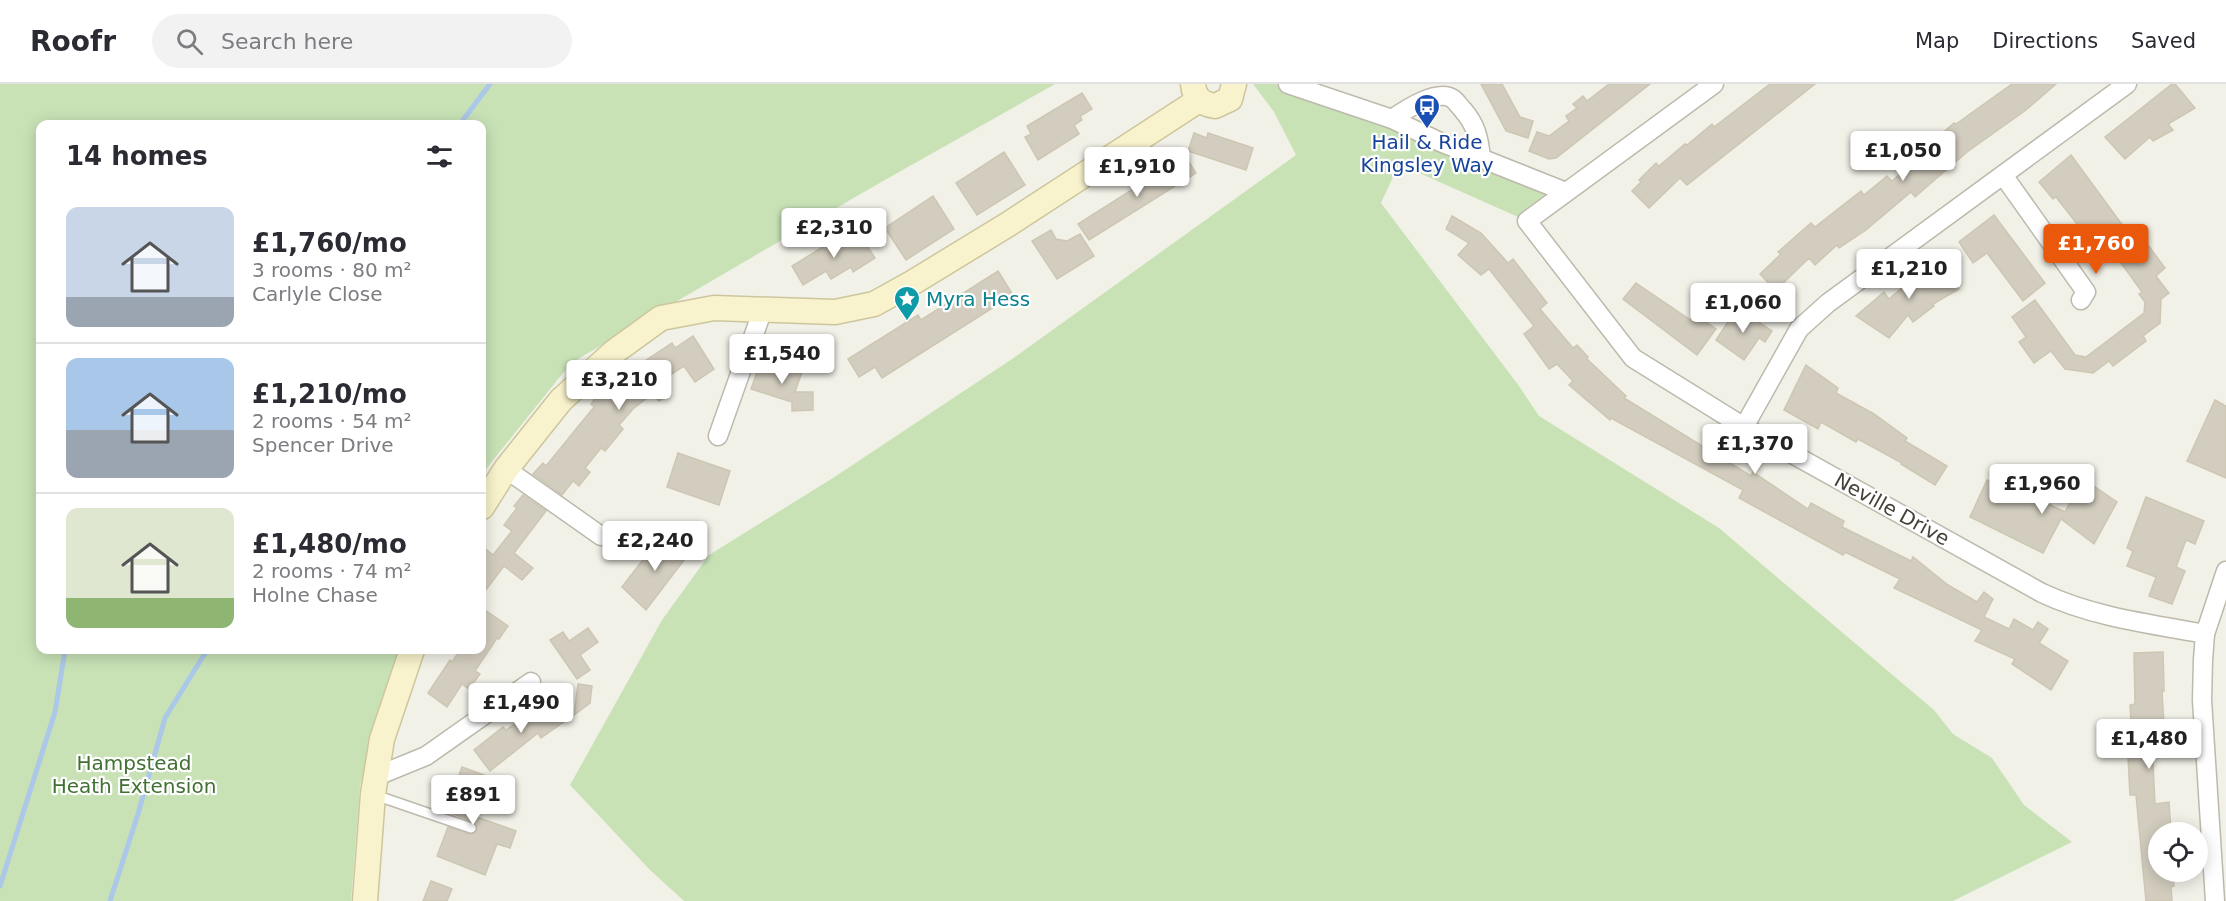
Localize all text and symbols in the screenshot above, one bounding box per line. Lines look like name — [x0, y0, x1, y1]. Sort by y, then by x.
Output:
search box — [152, 14, 572, 68]
text: Roofr — [30, 25, 116, 58]
icon: search — [173, 25, 206, 58]
text: Search here — [221, 29, 353, 54]
text: Map — [1915, 29, 1959, 53]
text: Directions — [1992, 29, 2098, 53]
text: Saved — [2131, 29, 2196, 53]
bus stop icon: Hail & Ride Kingsley Way — [1412, 92, 1442, 130]
place label: Hail & Ride Kingsley Way — [1360, 130, 1494, 177]
pin: £1,050 — [1854, 131, 1952, 182]
text: £1,050 — [1864, 138, 1942, 162]
icon: filters — [423, 140, 456, 173]
text: 14 homes — [66, 141, 208, 171]
pin: £1,910 — [1088, 147, 1186, 198]
text: £1,910 — [1098, 154, 1176, 178]
pin: £2,310 — [785, 208, 883, 259]
text: £2,310 — [795, 215, 873, 239]
pin: £1,760 — [2047, 224, 2145, 275]
text: £1,760/mo — [252, 228, 407, 258]
icon: home — [114, 231, 186, 303]
text: £1,760 — [2057, 231, 2135, 255]
pin: £1,210 — [1860, 249, 1958, 300]
text: £1,210 — [1870, 256, 1948, 280]
text: 3 rooms · 80 m² — [252, 258, 412, 282]
text: Carlyle Close — [252, 282, 383, 306]
pin: £1,060 — [1694, 283, 1792, 334]
place icon: Myra Hess — [892, 284, 922, 322]
place label: Myra Hess — [926, 287, 1030, 311]
text: £1,060 — [1704, 290, 1782, 314]
pin: £1,540 — [733, 334, 831, 385]
text: £1,540 — [743, 341, 821, 365]
pin: £3,210 — [570, 360, 668, 411]
text: £3,210 — [580, 367, 658, 391]
text: £1,210/mo — [252, 379, 407, 409]
icon: home — [114, 382, 186, 454]
text: 2 rooms · 54 m² — [252, 409, 412, 433]
pin: £1,370 — [1706, 424, 1804, 475]
text: £1,370 — [1716, 431, 1794, 455]
text: Spencer Drive — [252, 433, 394, 457]
pin: £1,960 — [1993, 464, 2091, 515]
street label: Neville Drive — [1830, 468, 1954, 550]
text: £1,960 — [2003, 471, 2081, 495]
pin: £2,240 — [606, 521, 704, 572]
text: £2,240 — [616, 528, 694, 552]
text: £1,480/mo — [252, 529, 407, 559]
icon: home — [114, 532, 186, 604]
text: 2 rooms · 74 m² — [252, 559, 412, 583]
text: Holne Chase — [252, 583, 378, 607]
pin: £1,490 — [472, 683, 570, 734]
text: £1,490 — [482, 690, 560, 714]
pin: £1,480 — [2100, 719, 2198, 770]
text: £1,480 — [2110, 726, 2188, 750]
park label: Hampstead Heath Extension — [52, 751, 216, 798]
pin: £891 — [437, 775, 509, 826]
text: £891 — [445, 782, 501, 806]
map controls — [2148, 822, 2208, 882]
button: locate — [2148, 822, 2208, 882]

